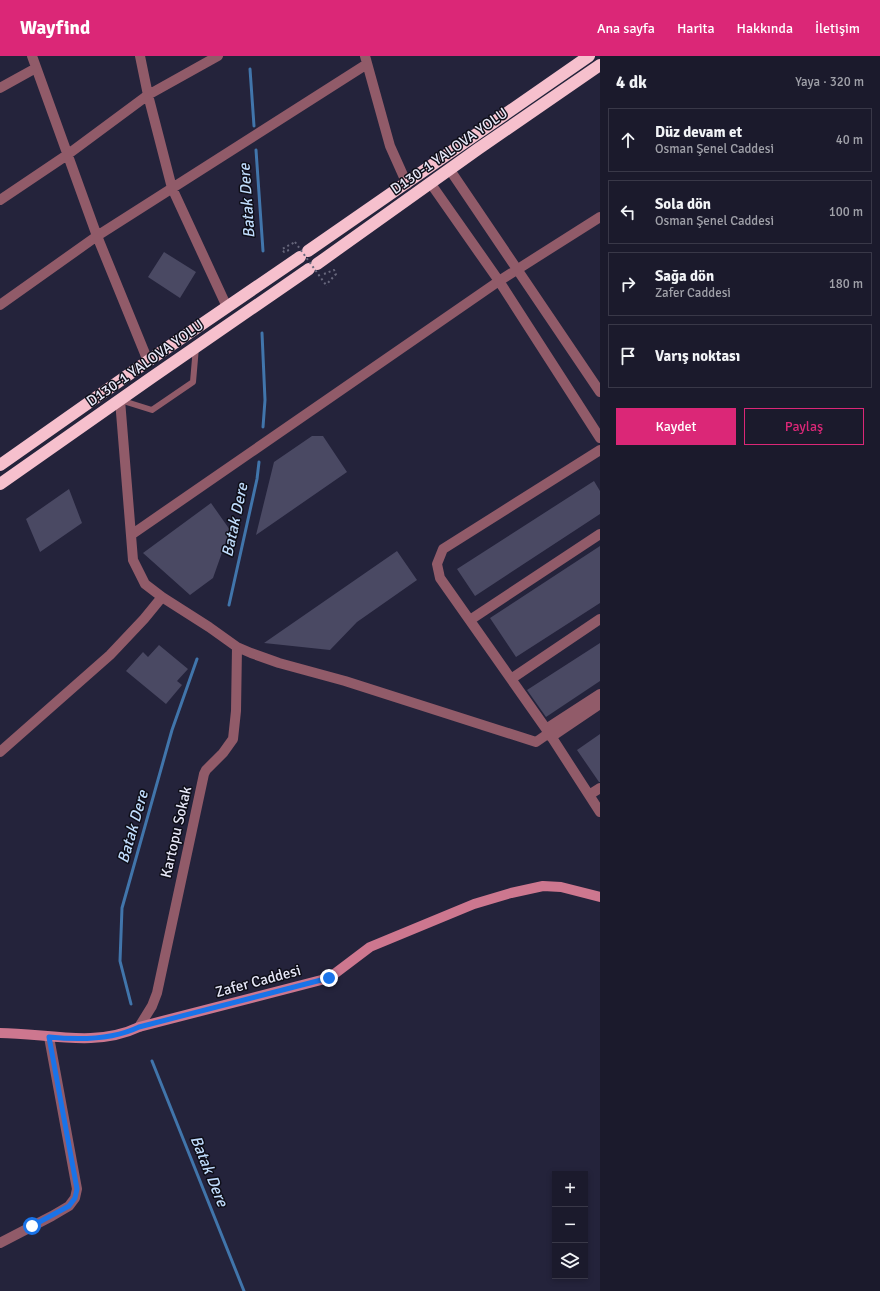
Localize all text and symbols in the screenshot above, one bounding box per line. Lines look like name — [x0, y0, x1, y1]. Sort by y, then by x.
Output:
text: Wayfind — [20, 16, 90, 40]
text: Ana sayfa — [597, 20, 655, 37]
text: Harita — [677, 20, 715, 37]
text: Hakkında — [737, 20, 793, 37]
text: İletişim — [815, 20, 860, 37]
text: 4 dk — [616, 72, 647, 93]
text: Yaya · 320 m — [795, 74, 864, 90]
street label: D130-1 YALOVA YOLU — [387, 104, 511, 198]
text: Düz devam et — [655, 123, 742, 141]
icon: ahead — [617, 129, 639, 151]
text: 40 m — [836, 132, 863, 148]
text: Osman Şenel Caddesi — [655, 141, 774, 157]
water label: Batak Dere — [234, 162, 260, 239]
text: Sola dön — [655, 195, 711, 213]
icon: left — [617, 201, 639, 223]
text: 100 m — [829, 204, 863, 220]
text: Osman Şenel Caddesi — [655, 213, 774, 229]
text: Sağa dön — [655, 267, 714, 285]
icon: right — [617, 273, 639, 295]
text: 180 m — [829, 276, 863, 292]
text: Zafer Caddesi — [655, 285, 731, 301]
street label: D130-1 YALOVA YOLU — [83, 316, 207, 410]
icon: arrive — [617, 345, 639, 367]
text: Varış noktası — [655, 347, 740, 365]
button: Kaydet — [616, 408, 736, 445]
button: Paylaş — [744, 408, 864, 445]
water label: Batak Dere — [217, 480, 253, 559]
street label: Kartopu Sokak — [157, 784, 195, 880]
water label: Batak Dere — [113, 787, 153, 866]
street label: Zafer Caddesi — [213, 961, 303, 1001]
route end — [320, 969, 338, 987]
water label: Batak Dere — [186, 1133, 233, 1210]
map controls — [552, 1171, 588, 1279]
button: + — [552, 1171, 588, 1207]
button: − — [552, 1207, 588, 1243]
route start — [23, 1217, 41, 1235]
button: layers — [552, 1243, 588, 1279]

